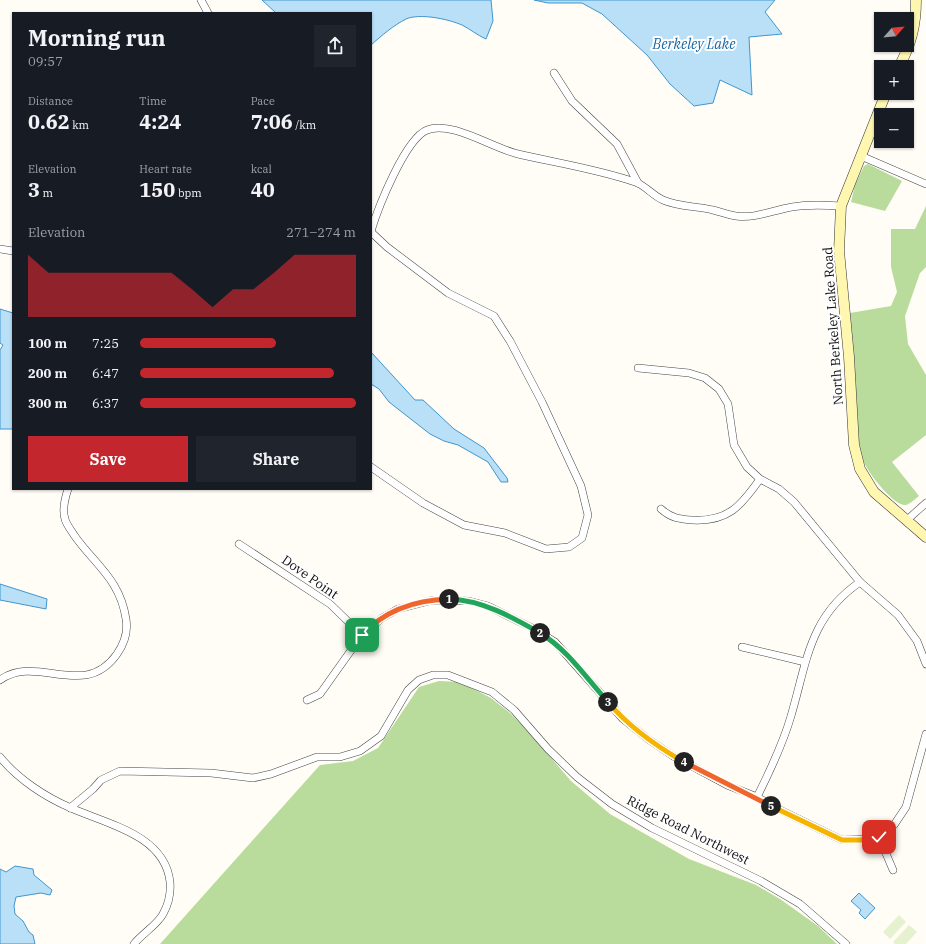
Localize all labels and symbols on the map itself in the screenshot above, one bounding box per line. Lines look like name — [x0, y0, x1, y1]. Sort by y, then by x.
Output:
north arrow — [874, 12, 914, 52]
water label: Berkeley Lake — [652, 35, 736, 53]
street label: North Berkeley Lake Road — [819, 246, 847, 406]
street label: Dove Point — [278, 551, 342, 603]
pin: 1 — [439, 589, 459, 609]
pin — [345, 618, 379, 652]
pin: 2 — [530, 623, 550, 643]
pin: 3 — [598, 692, 618, 712]
pin: 4 — [674, 752, 694, 772]
street label: Ridge Road Northwest — [624, 792, 753, 868]
pin: 5 — [761, 796, 781, 816]
pin — [862, 820, 896, 854]

